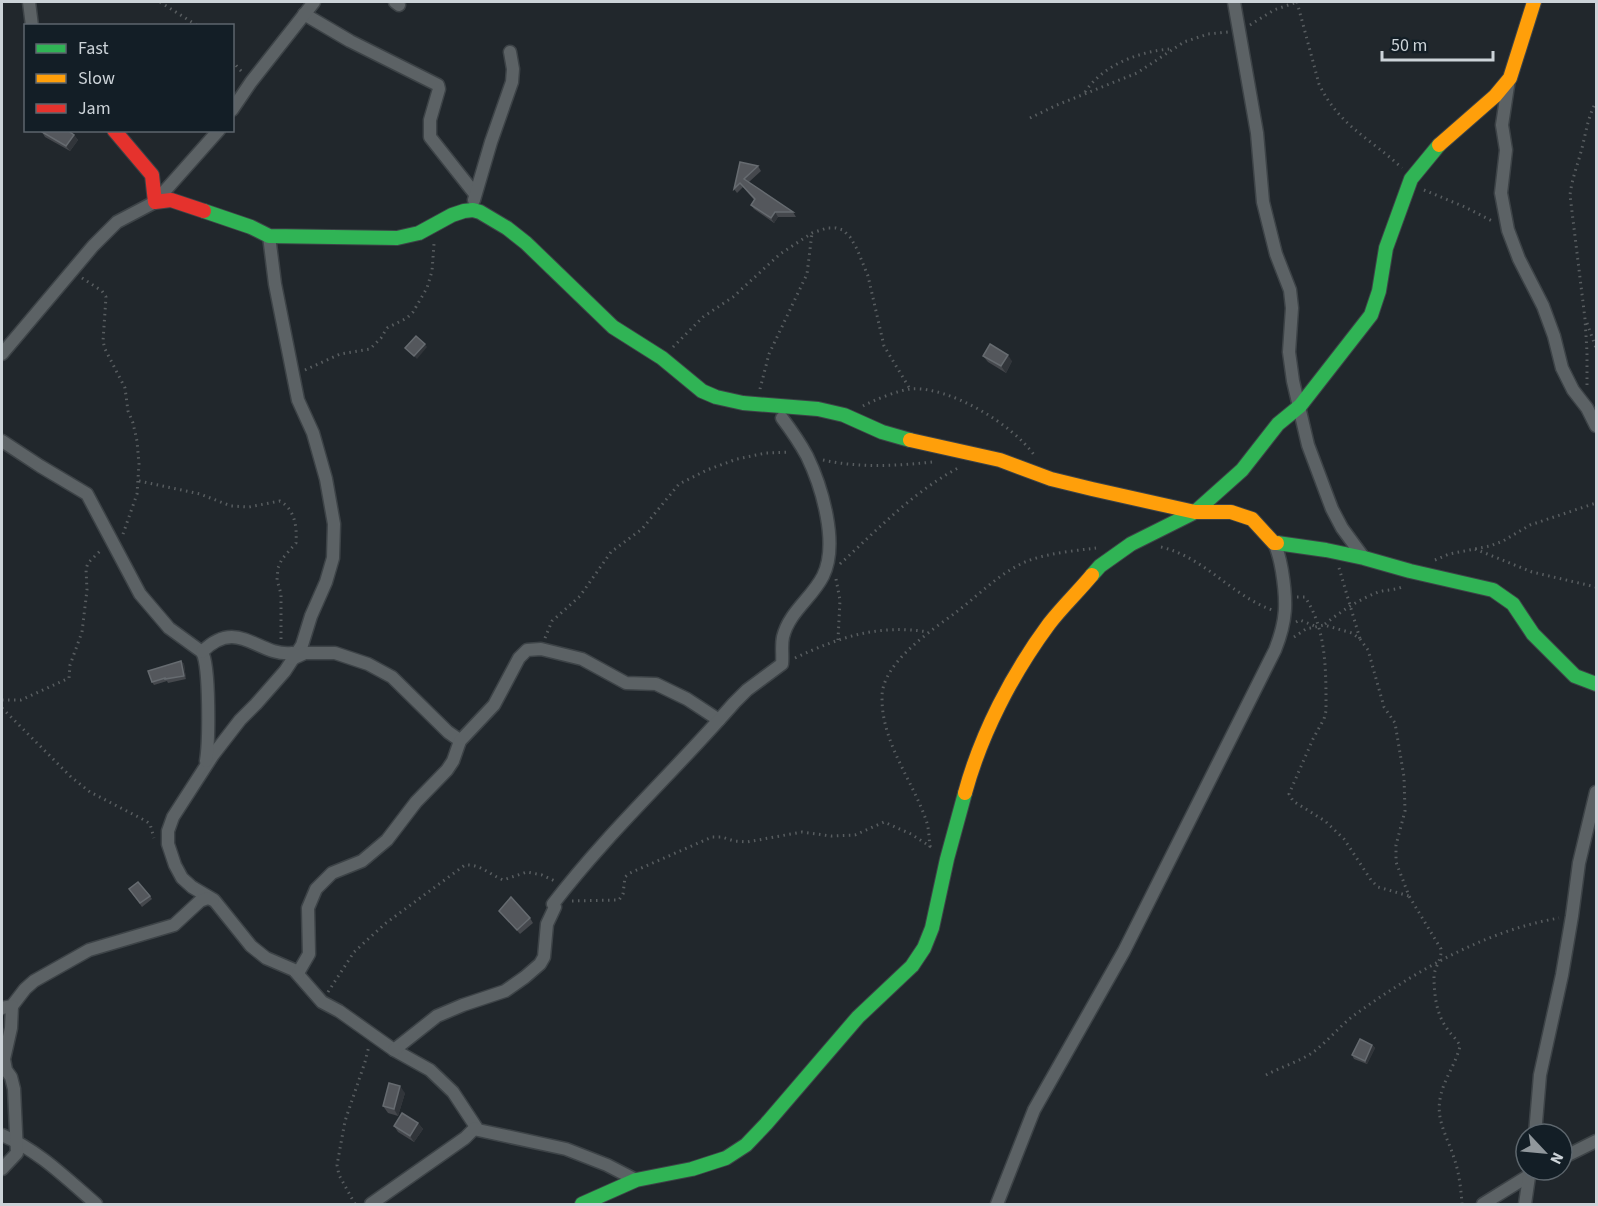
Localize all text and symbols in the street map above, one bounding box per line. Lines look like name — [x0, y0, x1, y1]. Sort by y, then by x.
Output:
legend — [24, 24, 234, 132]
scale bar — [1382, 24, 1493, 62]
text: 50 m — [1391, 33, 1427, 58]
text: Fast — [78, 36, 109, 61]
text: Slow — [78, 66, 115, 91]
text: Jam — [78, 96, 111, 121]
north arrow — [1514, 1122, 1574, 1182]
text: N — [1544, 1149, 1569, 1168]

